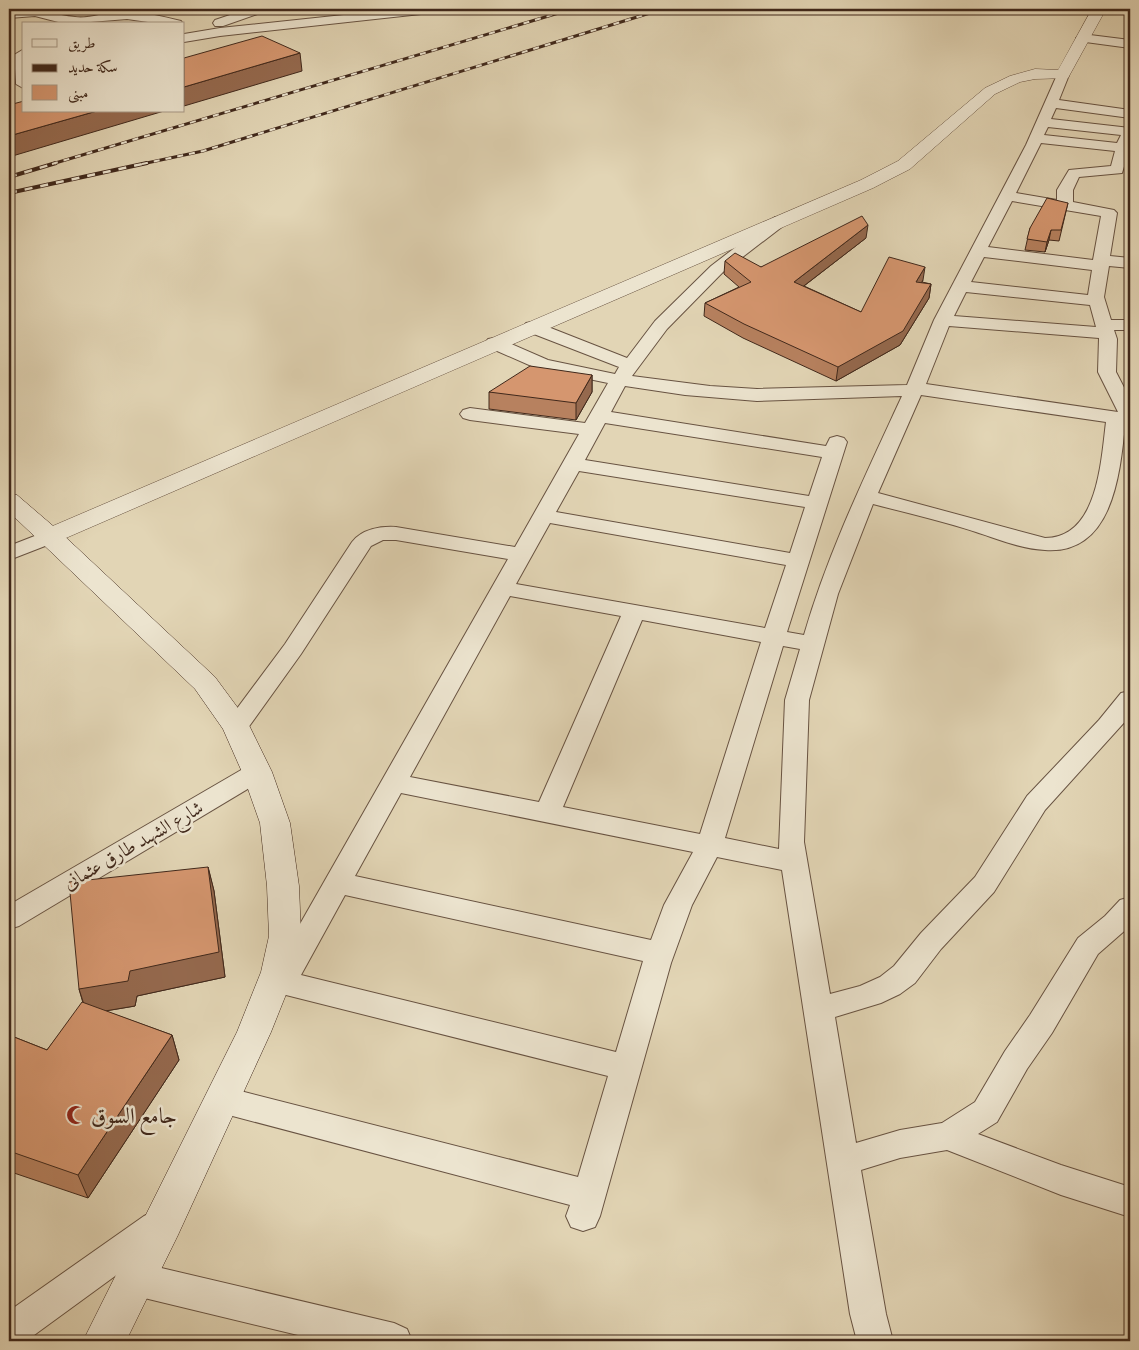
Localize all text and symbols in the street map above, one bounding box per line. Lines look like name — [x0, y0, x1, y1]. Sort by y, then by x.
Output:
legend — [22, 22, 185, 112]
text: طريق — [68, 33, 95, 53]
text: سكة حديد — [68, 57, 117, 76]
text: مبنى — [68, 83, 88, 104]
street label: شارع الشهىد طارق عثمانى — [58, 795, 209, 898]
place label: جامع السوق — [91, 1101, 177, 1135]
mosque icon: جامع السوق — [65, 1104, 87, 1126]

